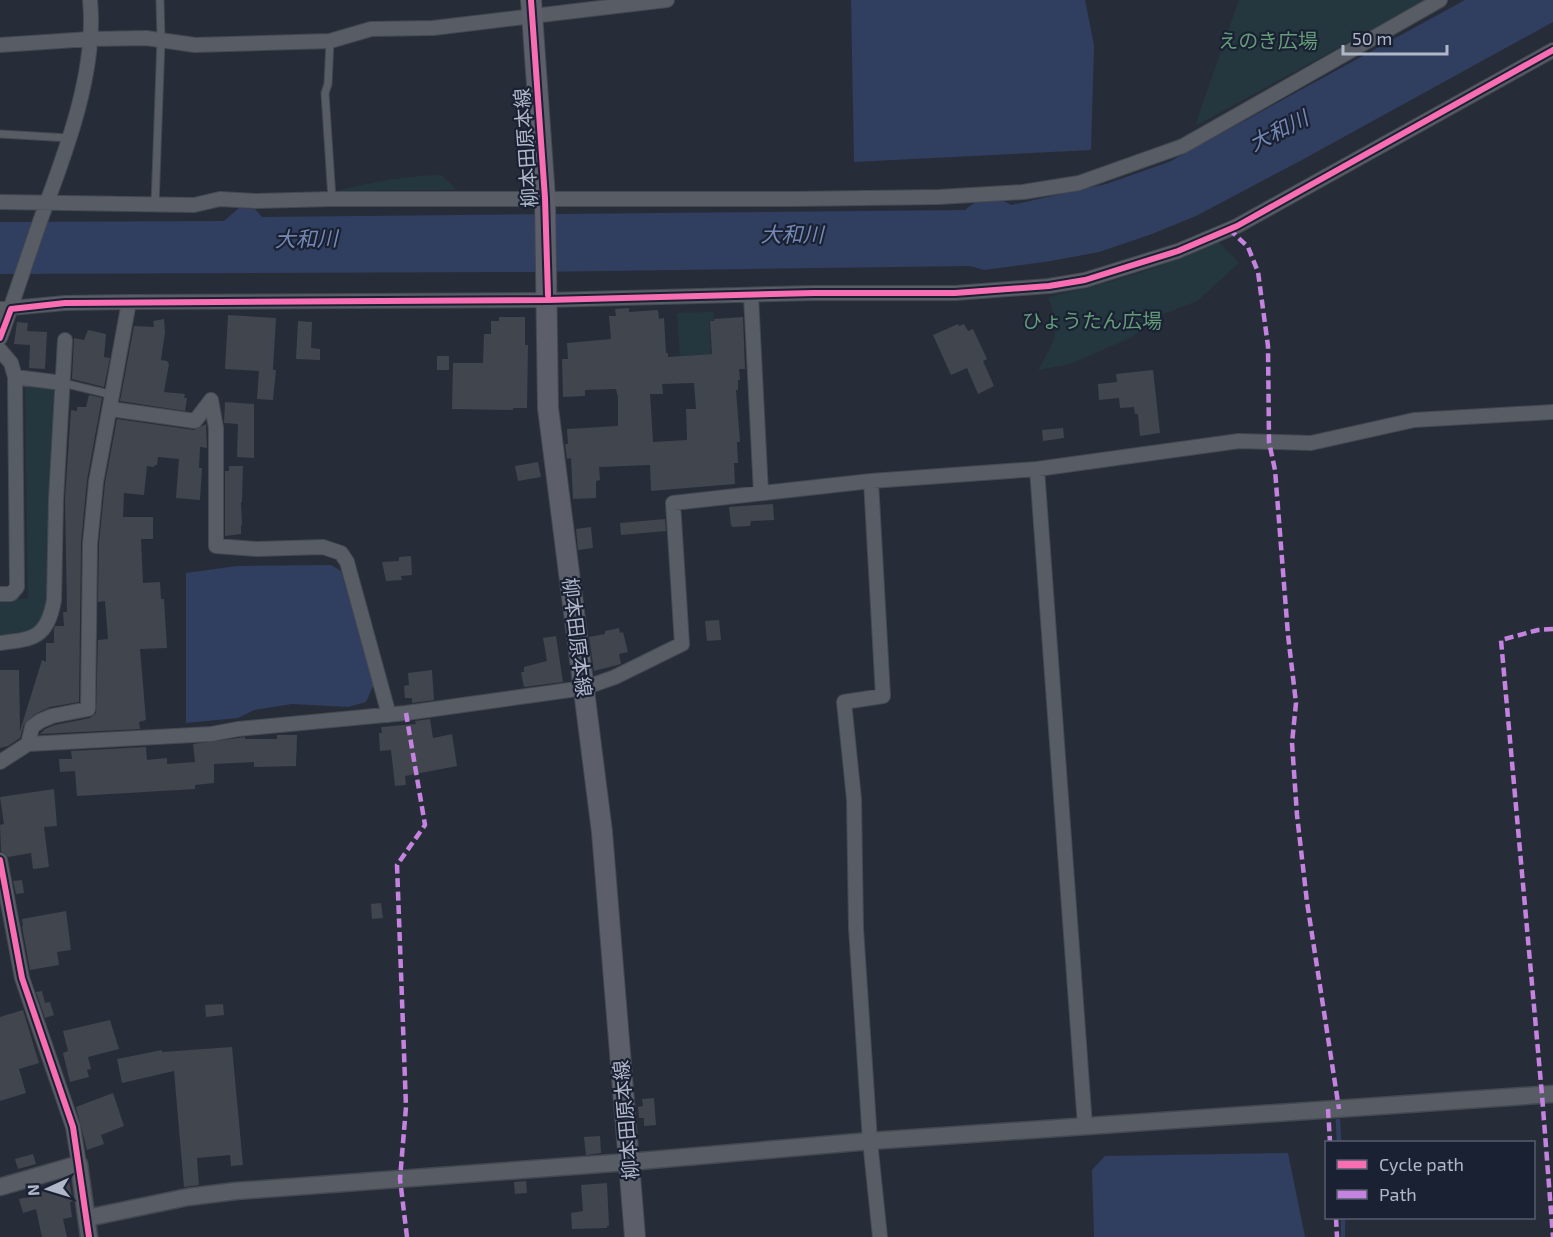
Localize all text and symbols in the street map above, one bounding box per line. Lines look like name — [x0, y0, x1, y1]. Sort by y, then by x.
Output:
scale bar — [1343, 18, 1446, 56]
text: 50 m — [1352, 27, 1392, 49]
park label: えのき広場 — [1218, 28, 1318, 52]
street label: 柳本田原本線 — [509, 87, 541, 209]
water label: 大和川 — [1244, 104, 1314, 155]
water label: 大和川 — [761, 221, 825, 246]
water label: 大和川 — [274, 225, 340, 251]
park label: ひょうたん広場 — [1022, 308, 1162, 332]
street label: 柳本田原本線 — [559, 576, 597, 698]
street label: 柳本田原本線 — [608, 1059, 642, 1181]
legend — [1325, 1141, 1535, 1219]
text: Cycle path — [1379, 1153, 1464, 1175]
north arrow — [18, 1159, 78, 1219]
text: Path — [1379, 1183, 1417, 1205]
text: N — [23, 1184, 42, 1197]

